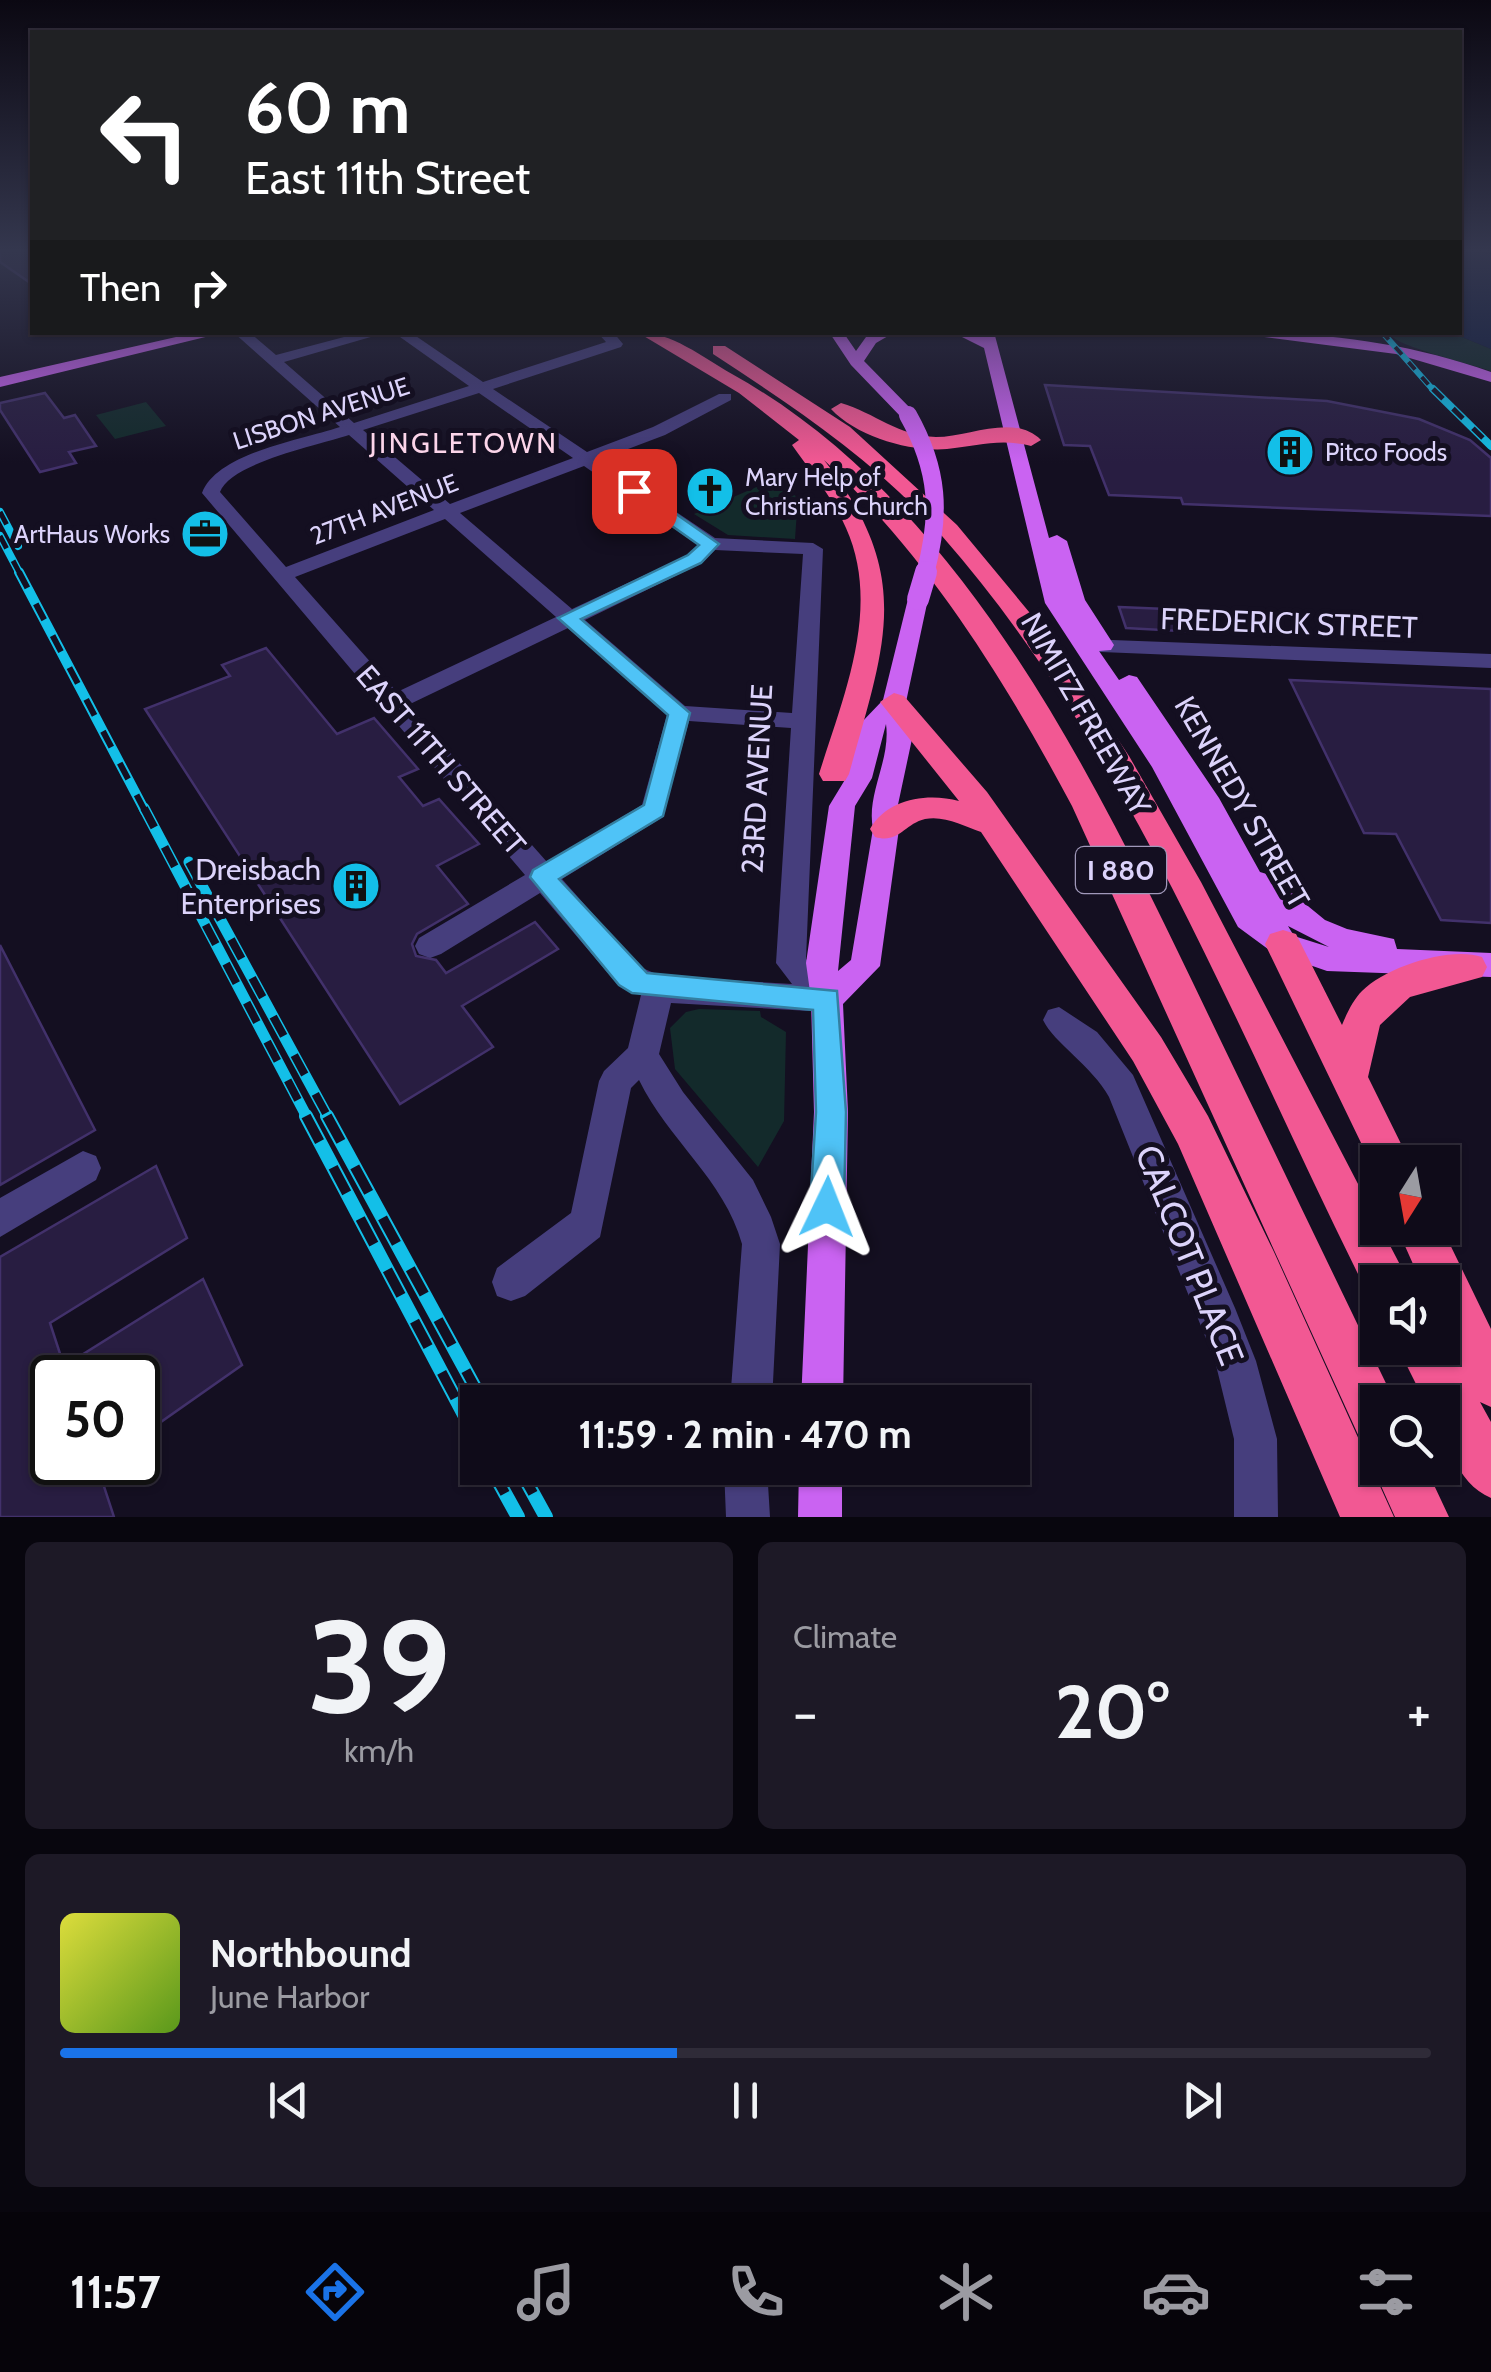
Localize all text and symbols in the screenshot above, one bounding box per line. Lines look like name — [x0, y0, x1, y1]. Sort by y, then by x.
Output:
text: 60 m — [245, 65, 410, 151]
icon: left — [80, 70, 210, 200]
text: East 11th Street — [245, 151, 530, 205]
icon: right — [181, 260, 236, 315]
text: Then — [80, 264, 161, 311]
street label: LISBON AVENUE — [229, 370, 413, 456]
district label: JINGLETOWN — [368, 426, 559, 460]
building icon: Pitco Foods — [1264, 426, 1316, 478]
place label: Pitco Foods — [1325, 437, 1447, 467]
pin — [592, 449, 677, 534]
place label: Mary Help of Christians Church — [745, 462, 928, 521]
icon: arrive — [607, 464, 662, 519]
church icon: Mary Help of Christians Church — [684, 465, 736, 517]
street label: 27TH AVENUE — [306, 467, 462, 551]
office icon: ArtHaus Works — [179, 508, 231, 560]
place label: ArtHaus Works — [14, 519, 170, 549]
street label: FREDERICK STREET — [1160, 600, 1418, 646]
street label: NIMITZ FREEWAY — [1013, 606, 1159, 823]
street label: EAST 11TH STREET — [348, 657, 534, 863]
street label: 23RD AVENUE — [734, 683, 780, 875]
street label: KENNEDY STREET — [1166, 690, 1318, 914]
road number: I 880 — [1076, 847, 1166, 893]
place label: Dreisbach Enterprises — [181, 851, 321, 922]
building icon: Dreisbach Enterprises — [330, 860, 382, 912]
street label: CALCOT PLACE — [1126, 1139, 1254, 1371]
north arrow — [1360, 1145, 1460, 1245]
map controls — [1360, 1145, 1460, 1485]
position arrow — [775, 1155, 879, 1259]
button: sound — [1360, 1265, 1460, 1365]
speed limit sign: 50 — [30, 1355, 160, 1485]
button: search — [1360, 1385, 1460, 1485]
text: 11:59 · 2 min · 470 m — [579, 1411, 911, 1458]
text: 39 — [307, 1587, 451, 1745]
text: Climate — [793, 1617, 897, 1656]
text: 20° — [1055, 1666, 1169, 1757]
text: − — [793, 1679, 817, 1746]
text: + — [1407, 1679, 1431, 1746]
text: km/h — [344, 1731, 414, 1770]
text: Northbound — [210, 1930, 412, 1977]
text: June Harbor — [210, 1977, 369, 2016]
icon: previous — [261, 2073, 316, 2128]
icon: pause — [718, 2073, 773, 2128]
icon: next — [1175, 2073, 1230, 2128]
icon: directions — [300, 2257, 370, 2327]
icon: music — [511, 2257, 581, 2327]
icon: phone — [721, 2257, 791, 2327]
icon: climate — [931, 2257, 1001, 2327]
icon: car — [1141, 2257, 1211, 2327]
icon: filters — [1351, 2257, 1421, 2327]
text: 11:57 — [70, 2265, 160, 2319]

